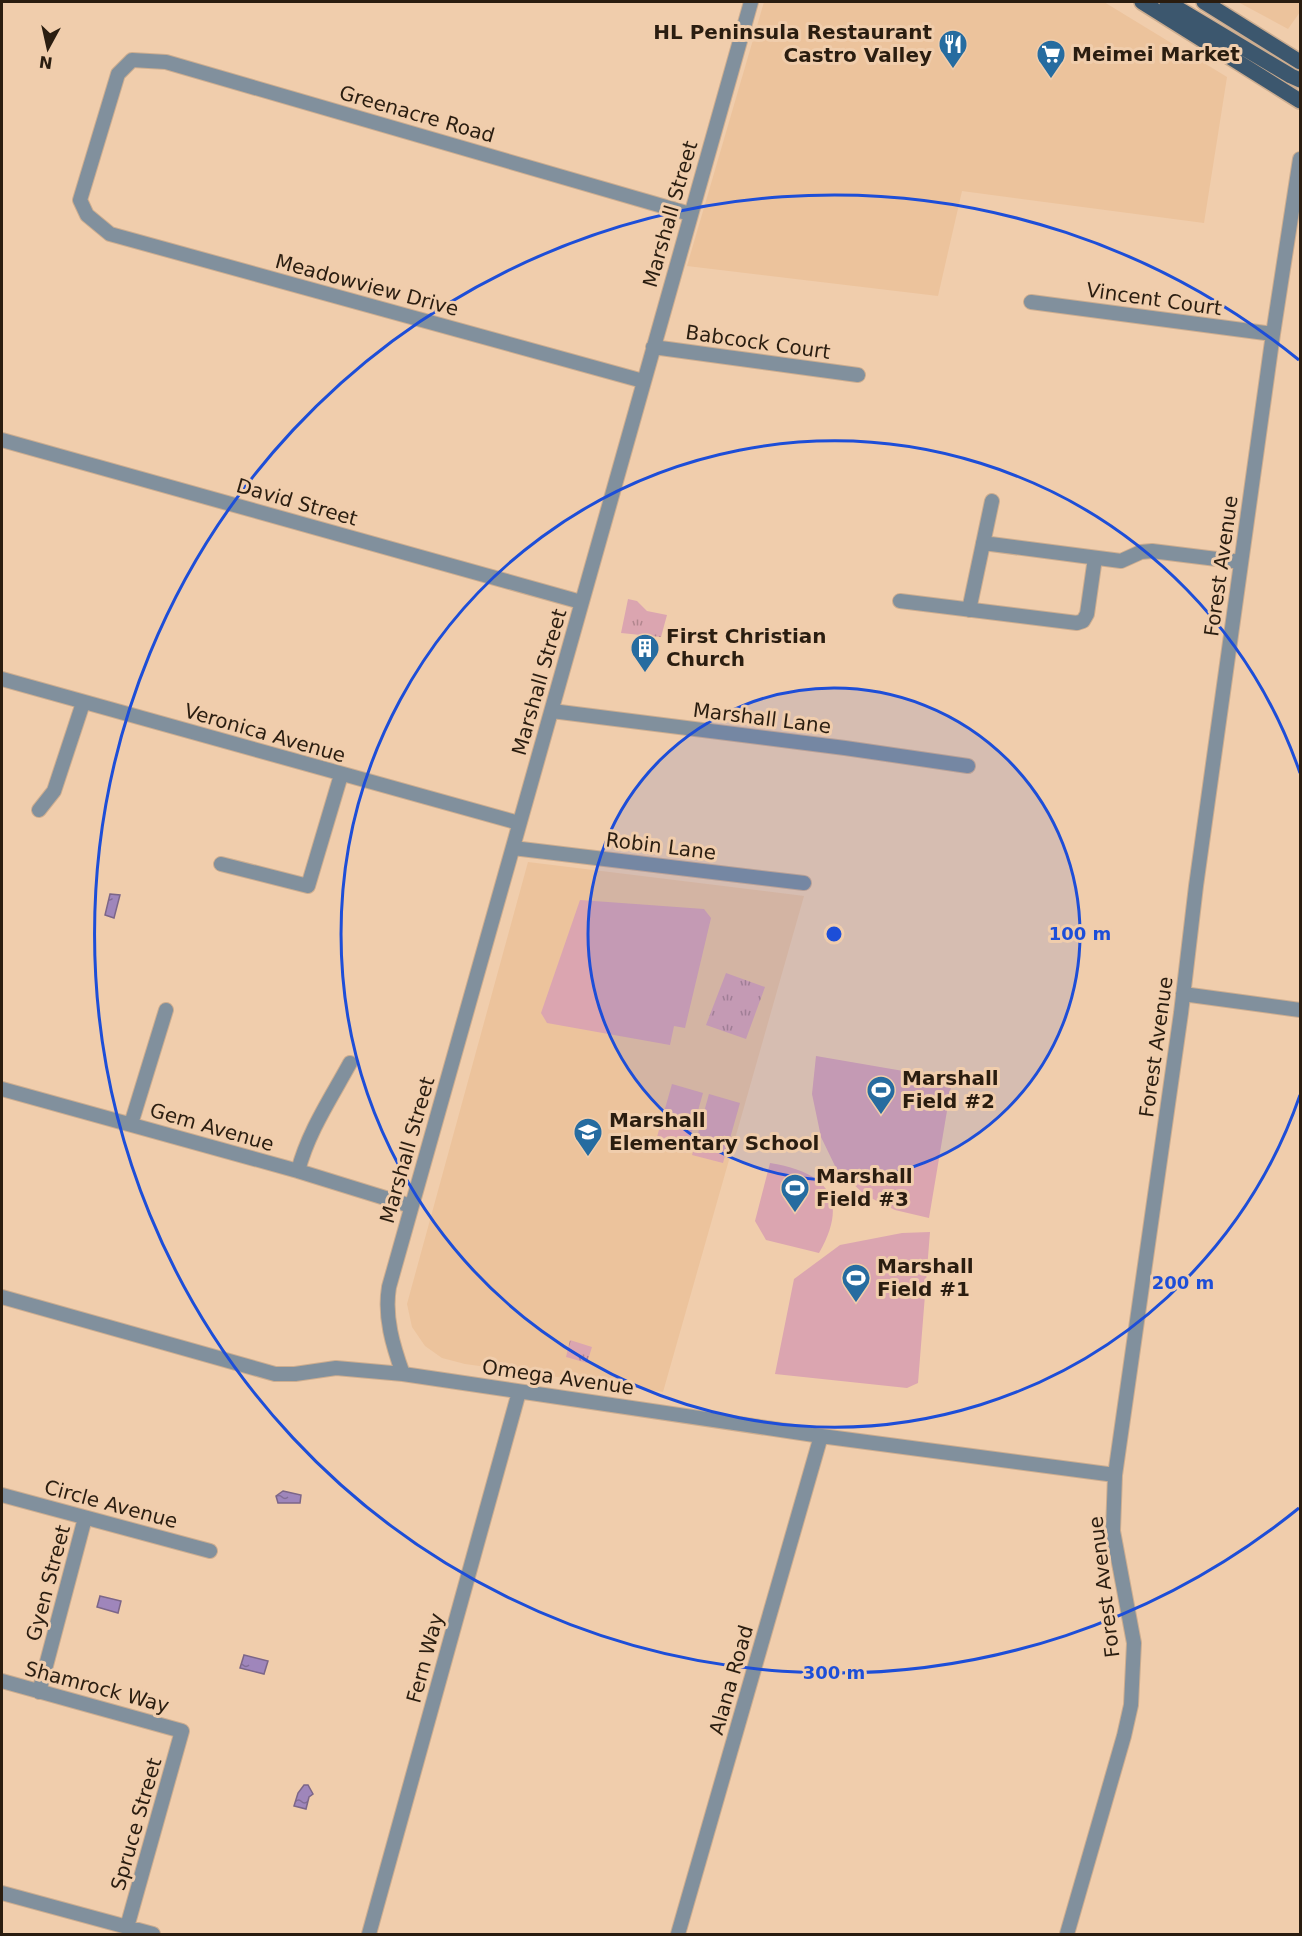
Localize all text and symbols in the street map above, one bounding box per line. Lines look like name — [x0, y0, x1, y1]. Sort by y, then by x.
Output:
north arrow — [18, 18, 78, 78]
place label: HL Peninsula Restaurant Castro Valley — [653, 20, 932, 67]
restaurant icon: HL Peninsula Restaurant Castro Valley — [937, 28, 969, 70]
supermarket icon: Meimei Market — [1035, 38, 1067, 80]
place label: Meimei Market — [1072, 42, 1240, 66]
text: N — [38, 52, 54, 73]
street label: Greenacre Road — [337, 80, 497, 148]
street label: Marshall Street — [638, 138, 702, 290]
street label: Meadowview Drive — [273, 249, 461, 321]
street label: Vincent Court — [1085, 278, 1223, 320]
street label: Babcock Court — [684, 320, 832, 364]
street label: David Street — [234, 473, 360, 531]
street label: Forest Avenue — [1199, 494, 1243, 638]
street label: Marshall Street — [507, 606, 571, 758]
place label: First Christian Church — [666, 624, 827, 671]
building icon: First Christian Church — [629, 632, 661, 674]
street label: Marshall Lane — [692, 698, 832, 738]
street label: Veronica Avenue — [182, 699, 348, 767]
street label: Robin Lane — [604, 827, 718, 865]
text: 100 m — [1049, 923, 1111, 944]
centre of rings — [824, 924, 844, 944]
street label: Forest Avenue — [1134, 975, 1178, 1119]
place label: Marshall Field #2 — [902, 1066, 999, 1113]
street label: Marshall Street — [375, 1074, 439, 1226]
sports icon: Marshall Field #2 — [865, 1074, 897, 1116]
street label: Gem Avenue — [147, 1098, 277, 1156]
place label: Marshall Elementary School — [609, 1108, 819, 1155]
school or university icon: Marshall Elementary School — [572, 1116, 604, 1158]
place label: Marshall Field #3 — [816, 1164, 913, 1211]
sports icon: Marshall Field #3 — [779, 1172, 811, 1214]
place label: Marshall Field #1 — [877, 1254, 974, 1301]
sports icon: Marshall Field #1 — [840, 1262, 872, 1304]
text: 200 m — [1152, 1272, 1214, 1293]
street label: Omega Avenue — [480, 1354, 636, 1400]
street label: Circle Avenue — [42, 1475, 180, 1533]
street label: Forest Avenue — [1083, 1515, 1125, 1659]
street label: Gyen Street — [21, 1522, 75, 1644]
street label: Fern Way — [401, 1610, 449, 1706]
street label: Alana Road — [704, 1622, 758, 1738]
street label: Shamrock Way — [22, 1656, 172, 1718]
text: 300 m — [803, 1662, 865, 1683]
street label: Spruce Street — [106, 1755, 166, 1893]

